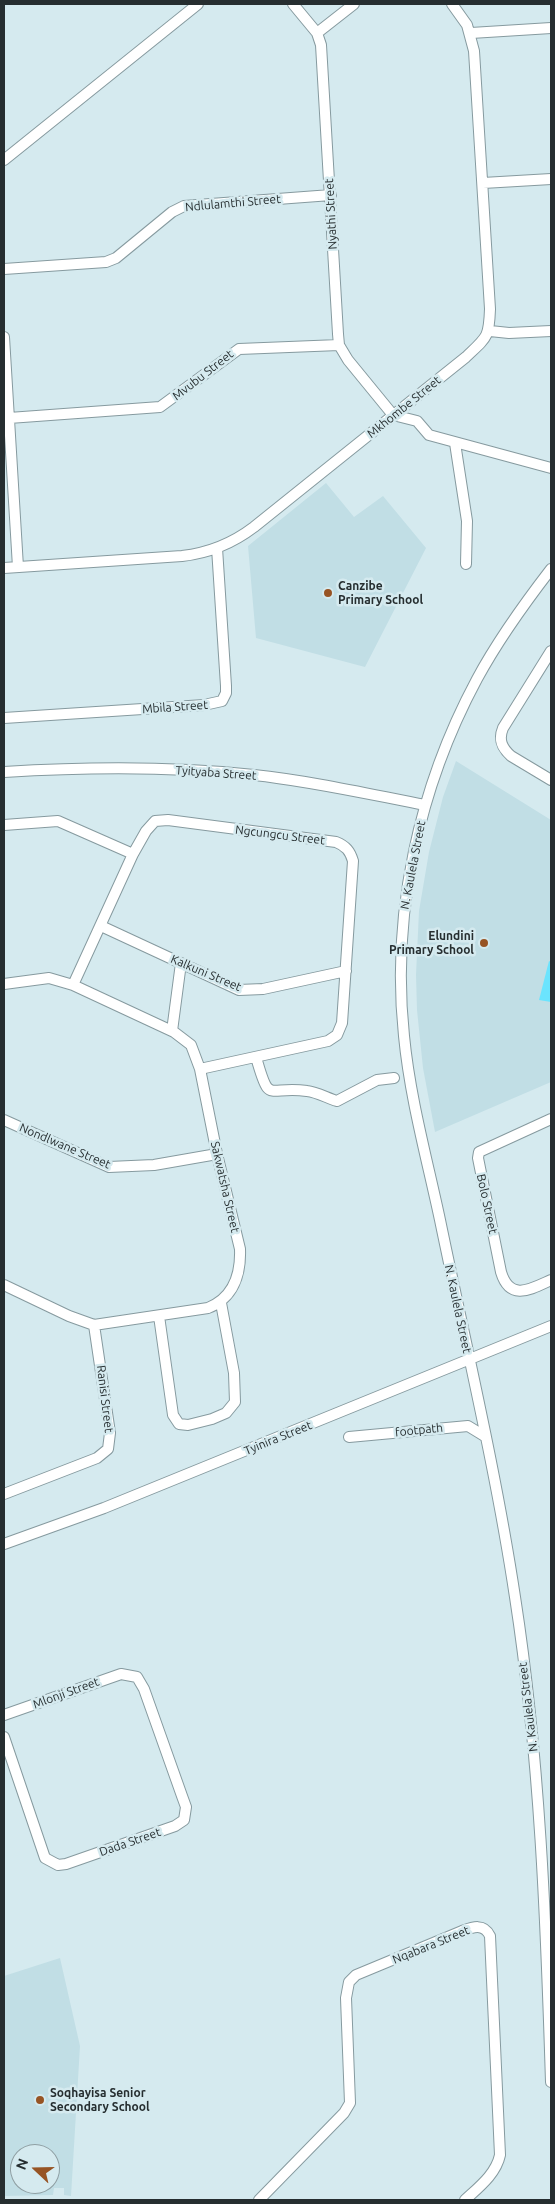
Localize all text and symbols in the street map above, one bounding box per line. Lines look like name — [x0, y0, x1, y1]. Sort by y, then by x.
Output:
street label: Nyathi Street — [322, 178, 340, 250]
street label: Ndlulamthi Street — [185, 192, 281, 214]
street label: Mvubu Street — [170, 347, 236, 403]
street label: Mkhombe Street — [364, 373, 444, 441]
place label: Canzibe Primary School — [338, 579, 423, 607]
marker: Canzibe Primary School — [322, 587, 334, 599]
street label: Mbila Street — [142, 698, 208, 716]
street label: Tyityaba Street — [175, 763, 257, 783]
street label: N. Kaulela Street — [397, 819, 429, 911]
street label: Ngcungcu Street — [234, 822, 326, 848]
place label: Elundini Primary School — [389, 929, 474, 957]
marker: Elundini Primary School — [478, 937, 490, 949]
street label: Kalkuni Street — [168, 952, 244, 994]
street label: Nondlwane Street — [17, 1120, 113, 1172]
street label: Sakwatsha Street — [208, 1140, 242, 1234]
street label: Bolo Street — [474, 1173, 500, 1235]
street label: N. Kaulela Street — [442, 1264, 474, 1354]
street label: Ranisi Street — [94, 1364, 116, 1434]
street label: Tyinira Street — [242, 1418, 314, 1458]
street label: footpath — [394, 1420, 444, 1440]
street label: N. Kaulela Street — [515, 1661, 541, 1753]
street label: Mlonji Street — [31, 1674, 101, 1712]
street label: Dada Street — [97, 1825, 163, 1859]
street label: Nqabara Street — [390, 1923, 472, 1967]
place label: Soqhayisa Senior Secondary School — [50, 2086, 150, 2114]
marker: Soqhayisa Senior Secondary School — [34, 2094, 46, 2106]
north arrow — [10, 2144, 60, 2194]
text: N — [13, 2156, 31, 2172]

